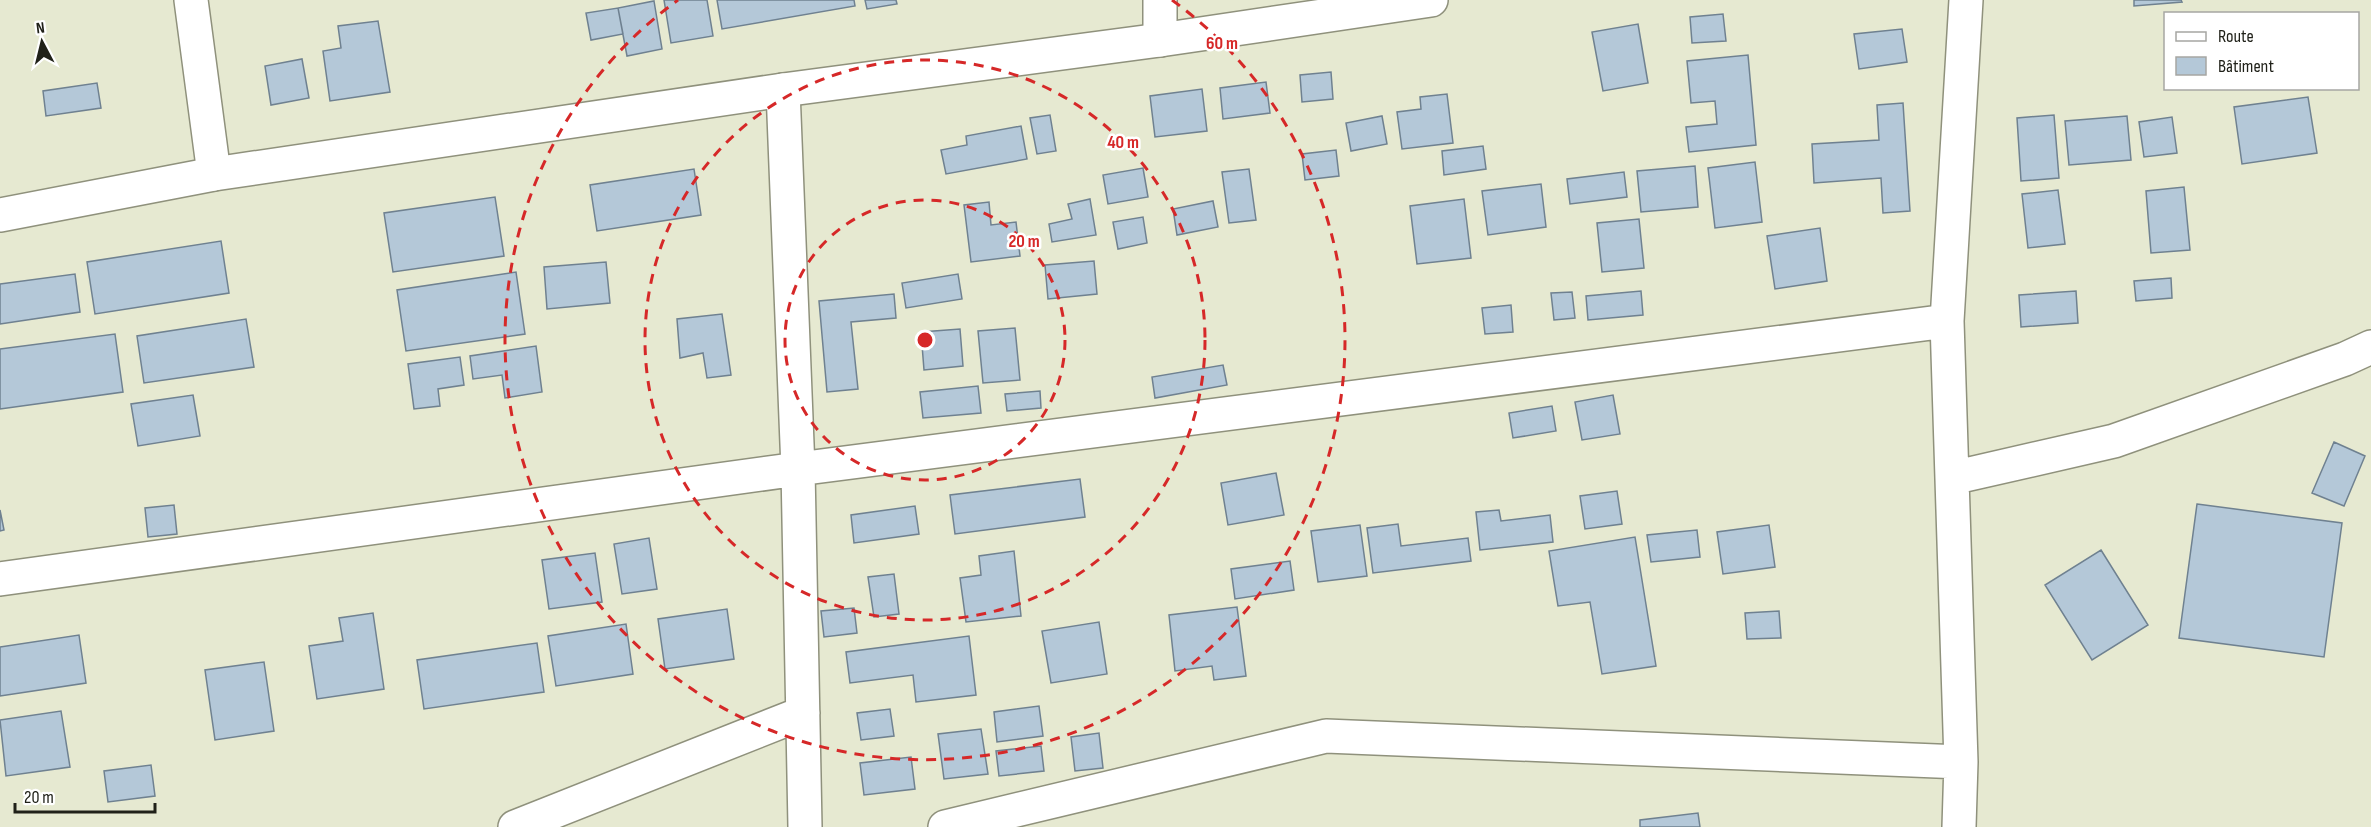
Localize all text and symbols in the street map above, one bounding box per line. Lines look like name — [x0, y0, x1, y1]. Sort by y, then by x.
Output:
north arrow — [12, 12, 72, 72]
legend — [2164, 12, 2359, 90]
text: N — [35, 19, 46, 39]
text: Route — [2218, 26, 2254, 47]
text: 60 m — [1206, 33, 1238, 54]
text: Bâtiment — [2218, 56, 2274, 77]
text: 40 m — [1107, 132, 1139, 153]
text: 20 m — [1008, 231, 1040, 252]
centre of rings — [915, 330, 935, 350]
scale bar — [15, 776, 154, 814]
text: 20 m — [24, 787, 54, 808]

